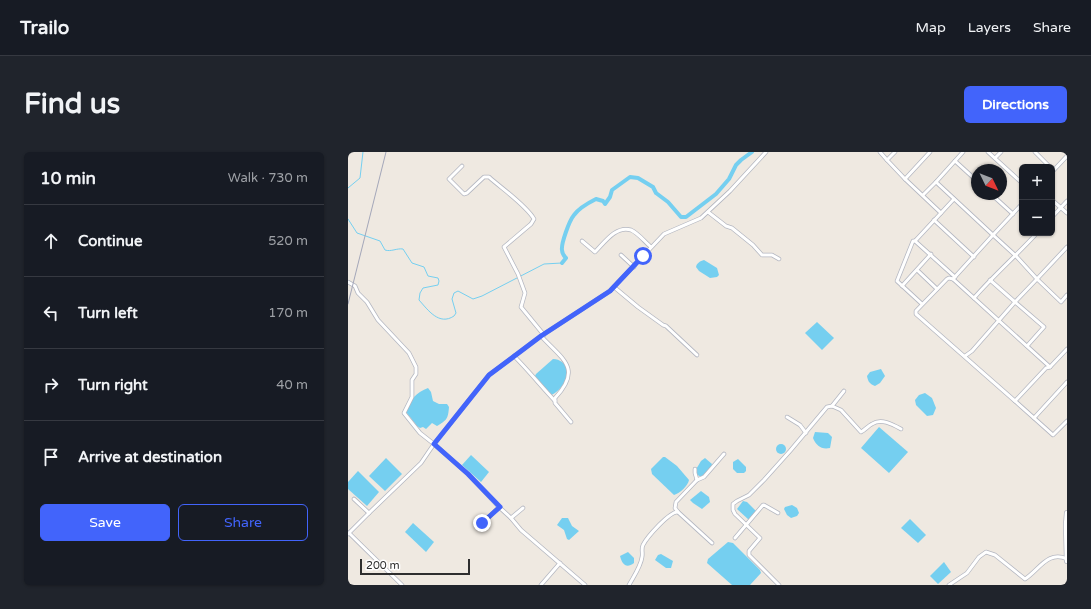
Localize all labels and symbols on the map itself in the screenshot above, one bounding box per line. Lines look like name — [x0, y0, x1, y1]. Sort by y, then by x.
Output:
north arrow — [971, 164, 1007, 200]
route start — [634, 247, 652, 265]
route end — [473, 514, 491, 532]
scale bar — [360, 557, 470, 576]

